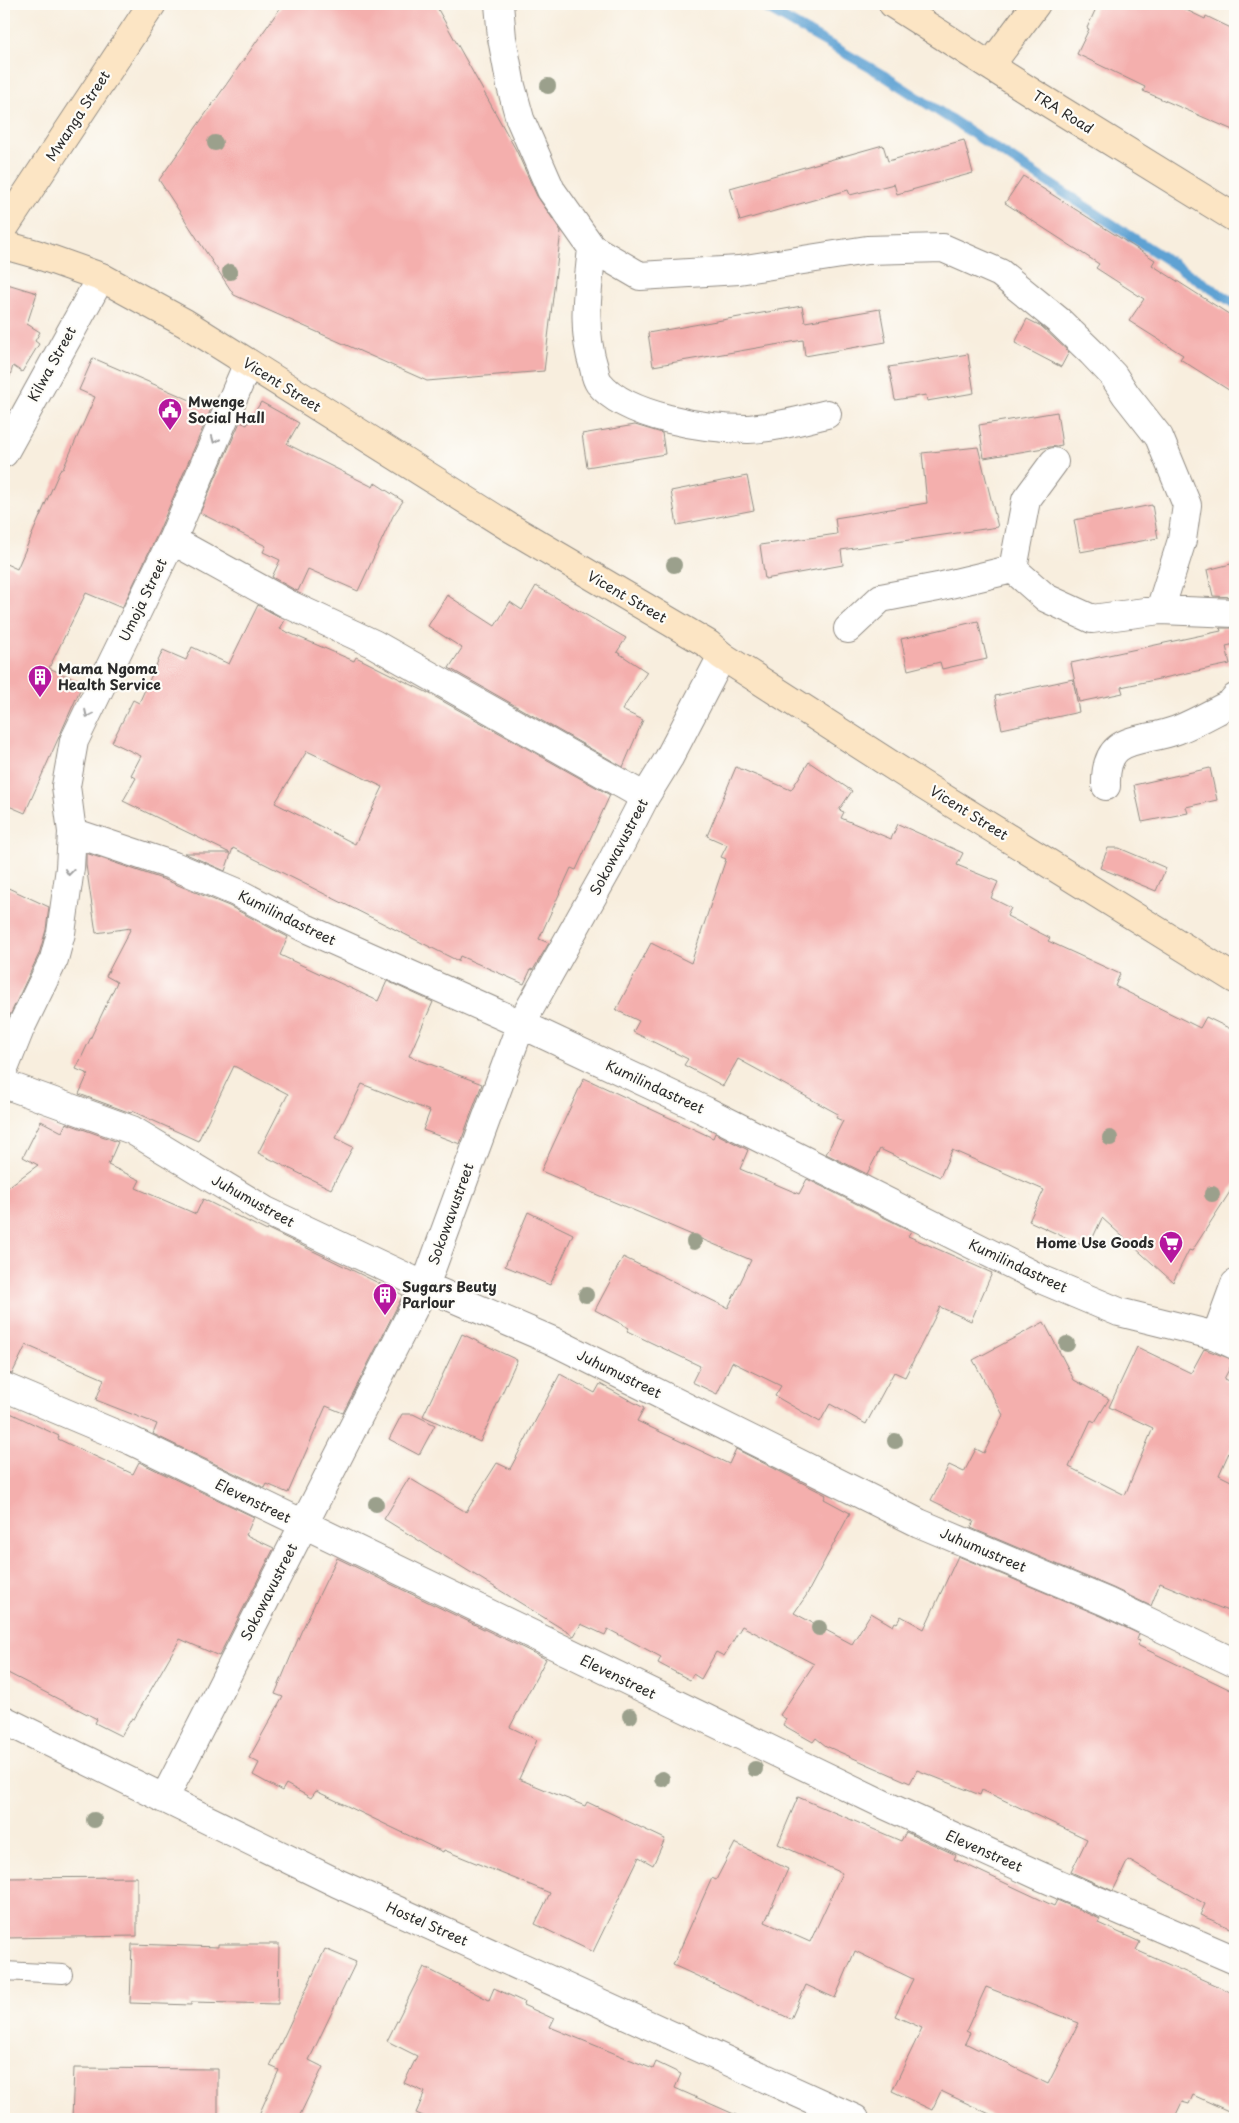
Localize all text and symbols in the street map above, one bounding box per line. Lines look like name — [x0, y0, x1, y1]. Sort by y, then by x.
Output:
street label: Mwanga Street — [40, 66, 115, 165]
street label: TRA Road — [1029, 85, 1098, 138]
street label: Kilwa Street — [22, 322, 81, 405]
street label: Vicent Street — [239, 352, 326, 417]
place label: Mwenge Social Hall — [188, 391, 264, 428]
public building icon: Mwenge Social Hall — [157, 397, 183, 431]
one-way arrow — [211, 435, 221, 444]
street label: Umoja Street — [113, 554, 172, 645]
street label: Vicent Street — [584, 565, 671, 628]
place label: Mama Ngoma Health Service — [58, 658, 161, 695]
building icon: Mama Ngoma Health Service — [27, 664, 53, 698]
one-way arrow — [83, 709, 94, 718]
street label: Vicent Street — [926, 780, 1013, 845]
street label: Sokowavustreet — [584, 794, 653, 899]
one-way arrow — [64, 868, 75, 876]
street label: Kumilindastreet — [235, 885, 340, 950]
street label: Kumilindastreet — [602, 1054, 708, 1119]
street label: Sokowavustreet — [422, 1160, 479, 1268]
street label: Juhumustreet — [208, 1169, 299, 1232]
supermarket icon: Home Use Goods — [1158, 1230, 1184, 1264]
place label: Home Use Goods — [1036, 1232, 1154, 1253]
street label: Kumilindastreet — [965, 1233, 1071, 1298]
place label: Sugars Beuty Parlour — [402, 1276, 497, 1313]
building icon: Sugars Beuty Parlour — [372, 1282, 398, 1316]
street label: Juhumustreet — [573, 1344, 665, 1403]
street label: Elevenstreet — [212, 1473, 295, 1528]
street label: Juhumustreet — [937, 1522, 1030, 1577]
street label: Sokowavustreet — [235, 1539, 302, 1644]
street label: Elevenstreet — [577, 1649, 660, 1704]
street label: Elevenstreet — [942, 1824, 1026, 1877]
street label: Hostel Street — [383, 1896, 472, 1951]

